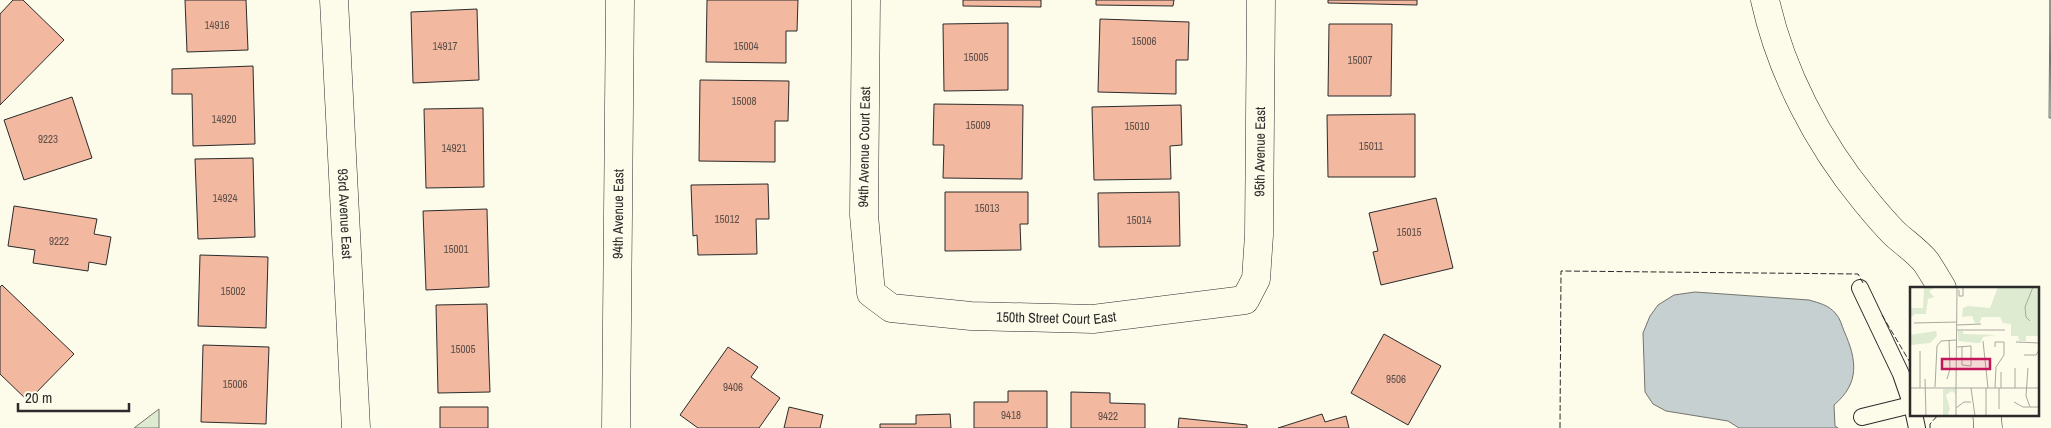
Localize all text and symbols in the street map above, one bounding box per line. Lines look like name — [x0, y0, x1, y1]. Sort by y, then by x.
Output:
house number: 14916 — [204, 18, 230, 32]
house number: 15006 — [1131, 34, 1157, 48]
house number: 14917 — [432, 39, 458, 53]
house number: 15004 — [733, 39, 759, 53]
house number: 15005 — [963, 50, 989, 64]
house number: 15007 — [1347, 53, 1373, 67]
street label: 94th Avenue Court East — [854, 86, 874, 208]
house number: 15008 — [731, 94, 757, 108]
street label: 95th Avenue East — [1250, 107, 1269, 197]
house number: 14920 — [211, 112, 237, 126]
house number: 15009 — [965, 118, 991, 132]
house number: 15010 — [1124, 119, 1150, 133]
house number: 9223 — [38, 132, 58, 146]
house number: 15011 — [1359, 139, 1383, 153]
house number: 14921 — [441, 141, 467, 155]
street label: 93rd Avenue East — [334, 168, 356, 259]
street label: 94th Avenue East — [609, 169, 627, 259]
house number: 14924 — [212, 191, 238, 205]
house number: 15013 — [974, 201, 1000, 215]
house number: 15012 — [714, 212, 740, 226]
house number: 15014 — [1126, 213, 1152, 227]
house number: 15015 — [1396, 225, 1422, 239]
house number: 9222 — [49, 234, 69, 248]
house number: 15001 — [443, 242, 469, 256]
house number: 15002 — [220, 284, 246, 298]
inset map — [1910, 287, 2038, 416]
street label: 150th Street Court East — [996, 307, 1117, 328]
house number: 15005 — [450, 342, 476, 356]
house number: 9506 — [1386, 372, 1406, 386]
house number: 15006 — [222, 377, 248, 391]
scale bar — [18, 380, 129, 412]
house number: 9406 — [723, 380, 743, 394]
text: 20 m — [25, 387, 52, 408]
house number: 9418 — [1001, 408, 1021, 422]
house number: 9422 — [1098, 409, 1118, 423]

